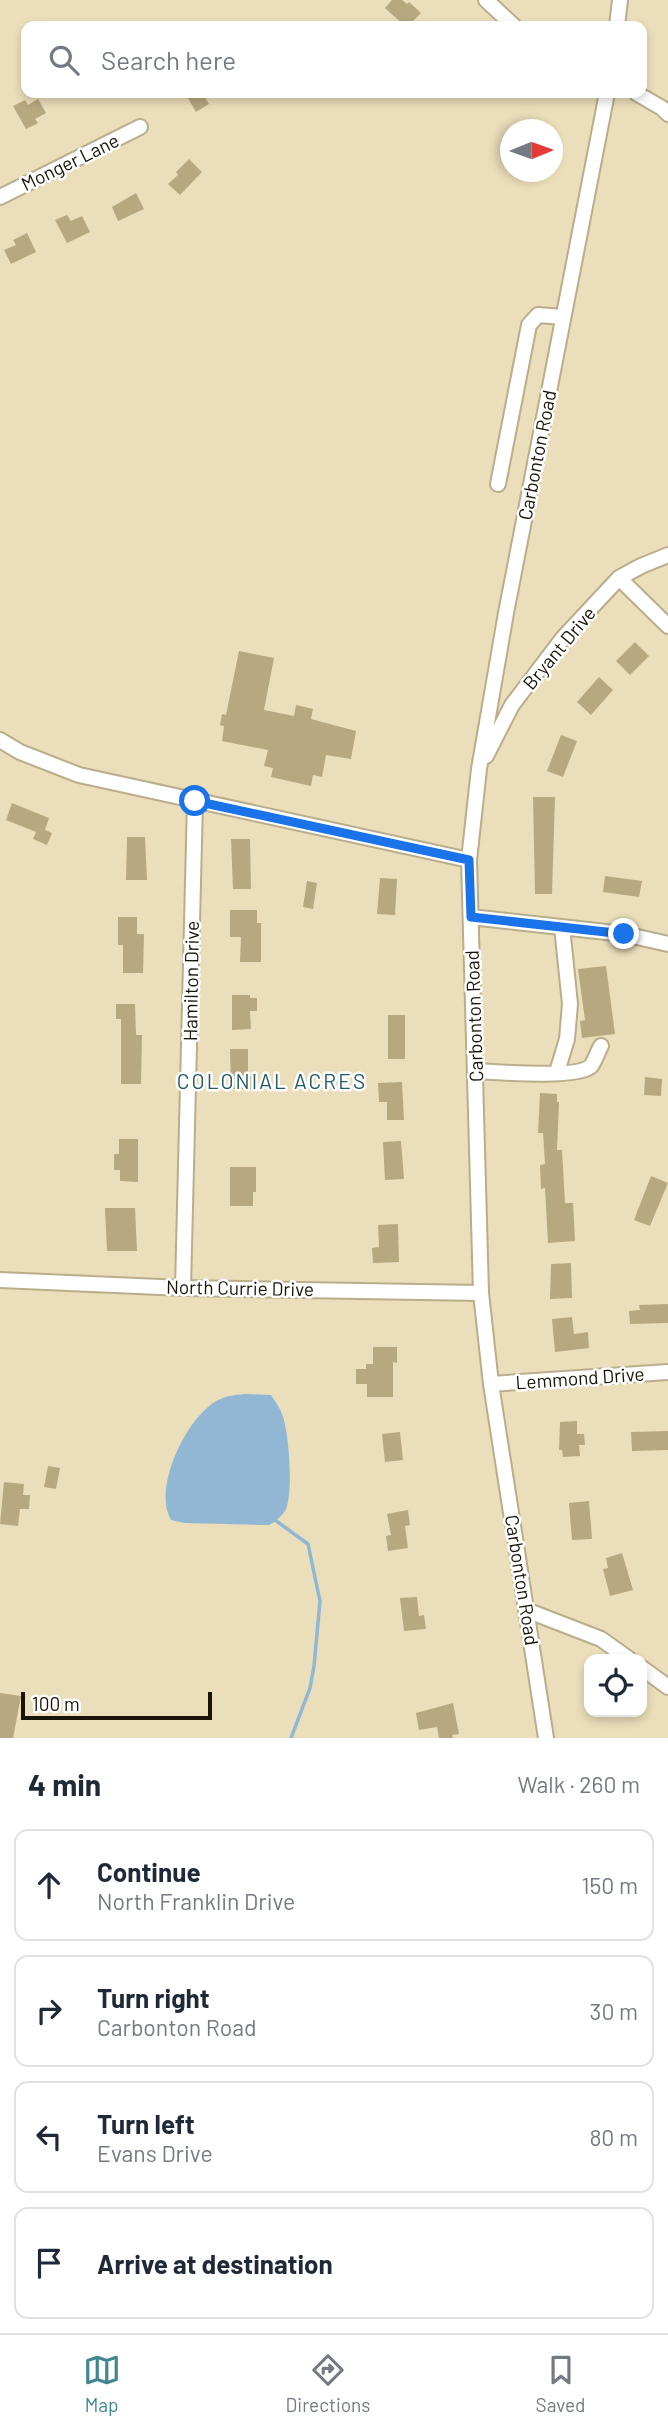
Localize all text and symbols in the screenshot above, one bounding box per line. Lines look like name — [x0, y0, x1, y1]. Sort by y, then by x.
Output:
search box — [21, 21, 647, 98]
icon: search — [45, 41, 83, 79]
text: Search here — [101, 44, 236, 75]
north arrow — [500, 119, 563, 182]
street label: Monger Lane — [17, 128, 122, 195]
street label: Carbonton Road — [513, 388, 560, 522]
street label: Bryant Drive — [517, 602, 600, 694]
route start — [179, 785, 210, 816]
route end — [608, 918, 639, 949]
street label: Hamilton Drive — [178, 921, 203, 1041]
street label: Carbonton Road — [460, 950, 487, 1082]
district label: COLONIAL ACRES — [177, 1068, 367, 1093]
street label: North Currie Drive — [166, 1275, 314, 1300]
street label: Lemmond Drive — [515, 1362, 645, 1393]
street label: Carbonton Road — [501, 1513, 544, 1647]
map controls — [584, 1654, 647, 1717]
button: locate — [584, 1654, 647, 1717]
scale bar — [21, 1689, 212, 1721]
text: 100 m — [32, 1692, 80, 1715]
text: 4 min — [28, 1766, 101, 1802]
text: Walk · 260 m — [518, 1770, 640, 1798]
text: Continue — [97, 1856, 201, 1887]
icon: ahead — [30, 1866, 68, 1904]
text: 150 m — [582, 1871, 638, 1899]
text: North Franklin Drive — [97, 1887, 295, 1915]
text: Turn right — [97, 1982, 210, 2013]
icon: right — [30, 1992, 68, 2030]
text: 30 m — [590, 1997, 638, 2025]
text: Carbonton Road — [97, 2013, 257, 2041]
text: Turn left — [97, 2108, 195, 2139]
icon: left — [30, 2118, 68, 2156]
text: 80 m — [589, 2123, 638, 2151]
text: Evans Drive — [97, 2139, 213, 2167]
icon: arrive — [30, 2244, 68, 2282]
text: Arrive at destination — [97, 2248, 333, 2279]
tab: Map — [83, 2351, 121, 2416]
tab: Directions — [286, 2351, 371, 2416]
tab: Saved — [536, 2351, 585, 2416]

